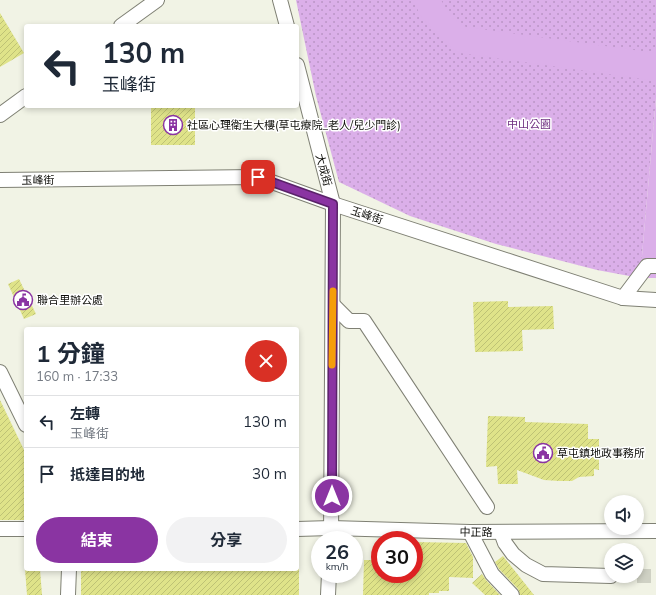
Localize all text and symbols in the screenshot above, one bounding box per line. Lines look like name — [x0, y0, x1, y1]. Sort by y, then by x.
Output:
text: 130 m — [102, 35, 185, 70]
icon: left — [36, 40, 88, 92]
text: 玉峰街 — [102, 73, 156, 96]
building icon: 社區心理衛生大樓(草屯療院_老人/兒少門診) — [162, 114, 184, 136]
park label: 中山公園 — [507, 117, 551, 131]
place label: 社區心理衛生大樓(草屯療院_老人/兒少門診) — [187, 118, 401, 132]
street label: 大成街 — [313, 152, 335, 188]
pin — [241, 160, 275, 194]
icon: arrive — [247, 166, 269, 188]
street label: 玉峰街 — [21, 173, 55, 187]
street label: 玉峰街 — [349, 203, 385, 227]
public building icon: 聯合里辦公處 — [12, 289, 34, 311]
place label: 聯合里辦公處 — [37, 293, 103, 307]
text: 1 分鐘 — [36, 338, 105, 368]
button: close — [245, 340, 287, 382]
text: 160 m · 17:33 — [36, 368, 118, 384]
text: 左轉 — [70, 404, 100, 423]
icon: left — [36, 411, 58, 433]
text: 130 m — [243, 412, 287, 431]
text: 玉峰街 — [70, 425, 109, 441]
public building icon: 草屯鎮地政事務所 — [532, 442, 554, 464]
place label: 草屯鎮地政事務所 — [557, 446, 645, 460]
icon: arrive — [36, 463, 58, 485]
text: 30 m — [252, 464, 287, 483]
text: 抵達目的地 — [70, 465, 145, 484]
position arrow — [311, 475, 353, 517]
map controls — [604, 495, 644, 583]
button: sound — [604, 495, 644, 535]
button: 結束 — [36, 517, 158, 563]
button: 分享 — [166, 517, 287, 563]
street label: 中正路 — [459, 525, 493, 539]
speed limit sign: 30 — [371, 531, 423, 583]
text: 26 — [325, 539, 349, 564]
button: layers — [604, 543, 644, 583]
text: km/h — [326, 560, 348, 573]

